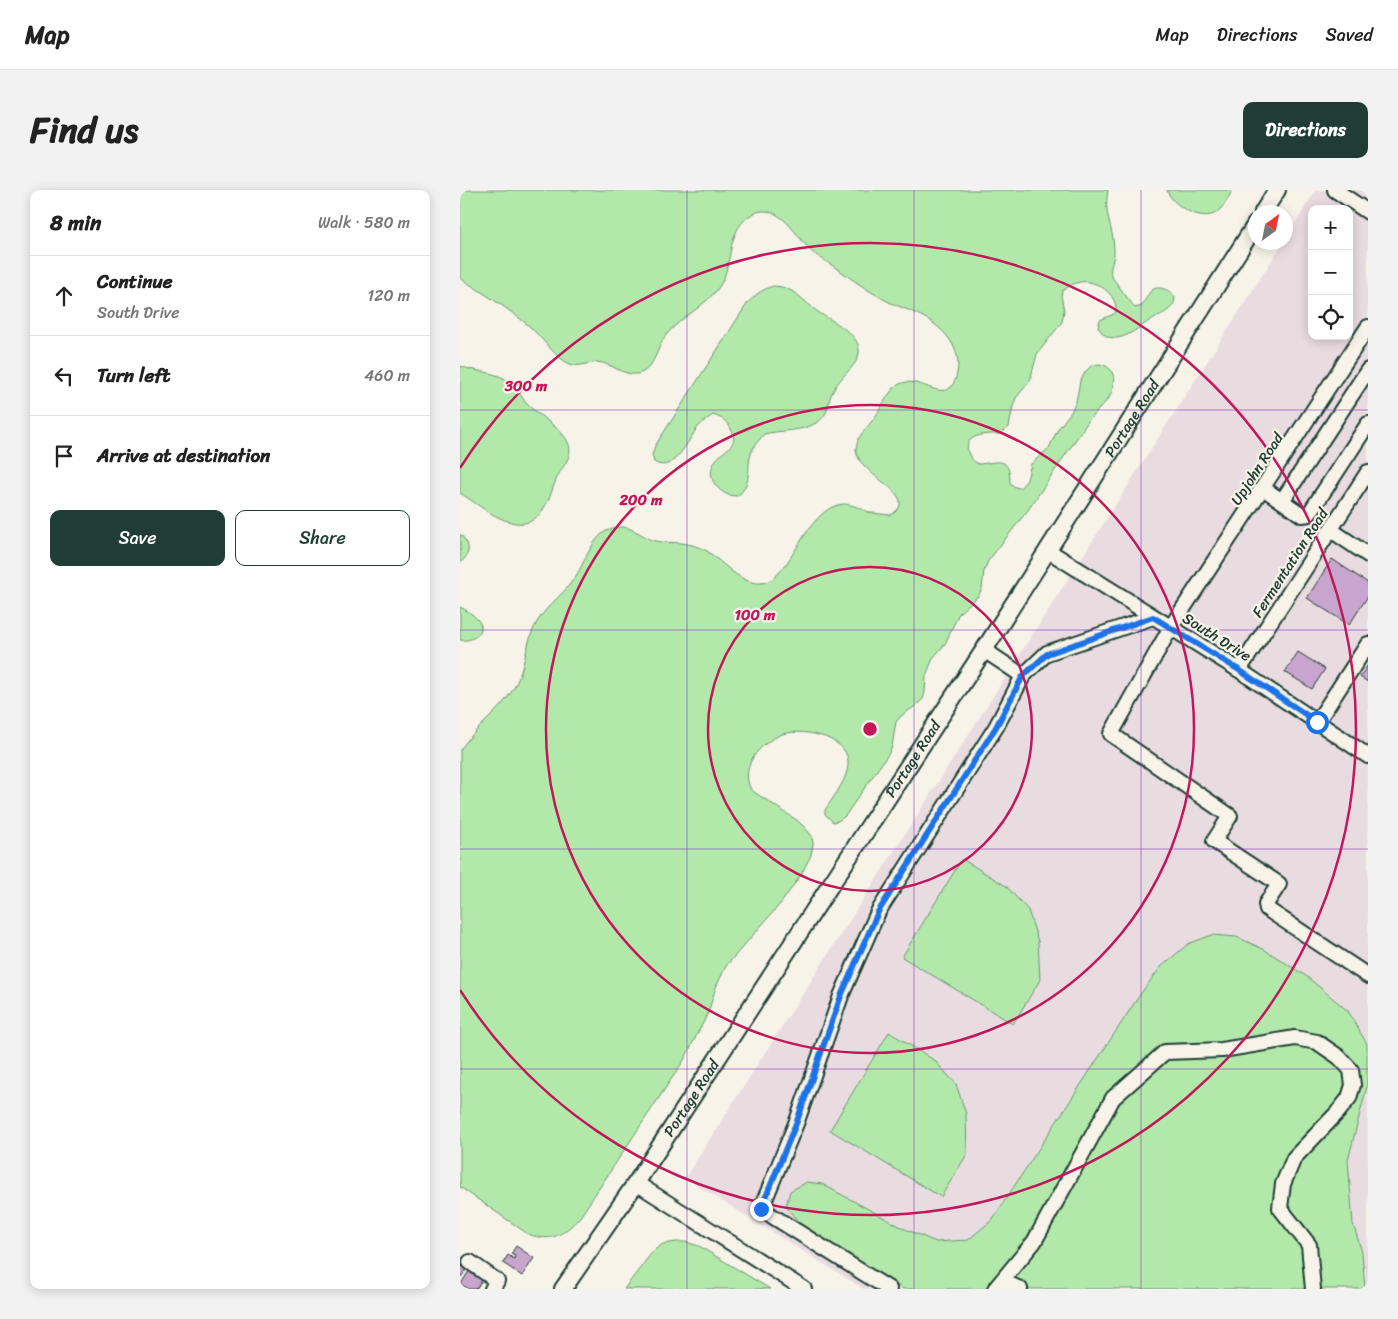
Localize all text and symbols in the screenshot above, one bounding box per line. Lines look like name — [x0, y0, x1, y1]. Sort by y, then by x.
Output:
text: Map — [25, 14, 69, 56]
text: Map — [1156, 19, 1189, 51]
text: Directions — [1217, 19, 1298, 51]
text: Saved — [1326, 19, 1373, 51]
text: Find us — [30, 99, 138, 161]
button: Directions — [1243, 102, 1368, 158]
text: 8 min — [50, 204, 101, 242]
north arrow — [1248, 205, 1293, 250]
map controls — [1308, 205, 1353, 340]
button: + — [1308, 205, 1353, 250]
text: Walk · 580 m — [318, 208, 410, 237]
button: − — [1308, 250, 1353, 295]
text: Continue — [97, 265, 173, 298]
text: 120 m — [367, 281, 410, 310]
icon: ahead — [50, 282, 78, 310]
button: locate — [1308, 295, 1353, 340]
text: South Drive — [97, 298, 180, 327]
text: Turn left — [97, 359, 170, 392]
text: 460 m — [364, 361, 410, 390]
icon: left — [50, 362, 78, 390]
text: 300 m — [504, 373, 548, 399]
street label: Portage Road — [1097, 373, 1167, 462]
street label: Upjohn Road — [1224, 426, 1291, 511]
text: Arrive at destination — [97, 439, 270, 472]
icon: arrive — [50, 442, 78, 470]
text: 200 m — [618, 487, 663, 513]
street label: Fermentation Road — [1245, 502, 1336, 623]
button: Save — [50, 510, 225, 566]
button: Share — [235, 510, 410, 566]
text: 100 m — [735, 602, 776, 628]
street label: South Drive — [1177, 605, 1257, 669]
route start — [1306, 711, 1329, 734]
street label: Portage Road — [878, 714, 948, 803]
centre of rings — [861, 720, 879, 738]
street label: Portage Road — [656, 1053, 727, 1142]
route end — [750, 1198, 773, 1221]

